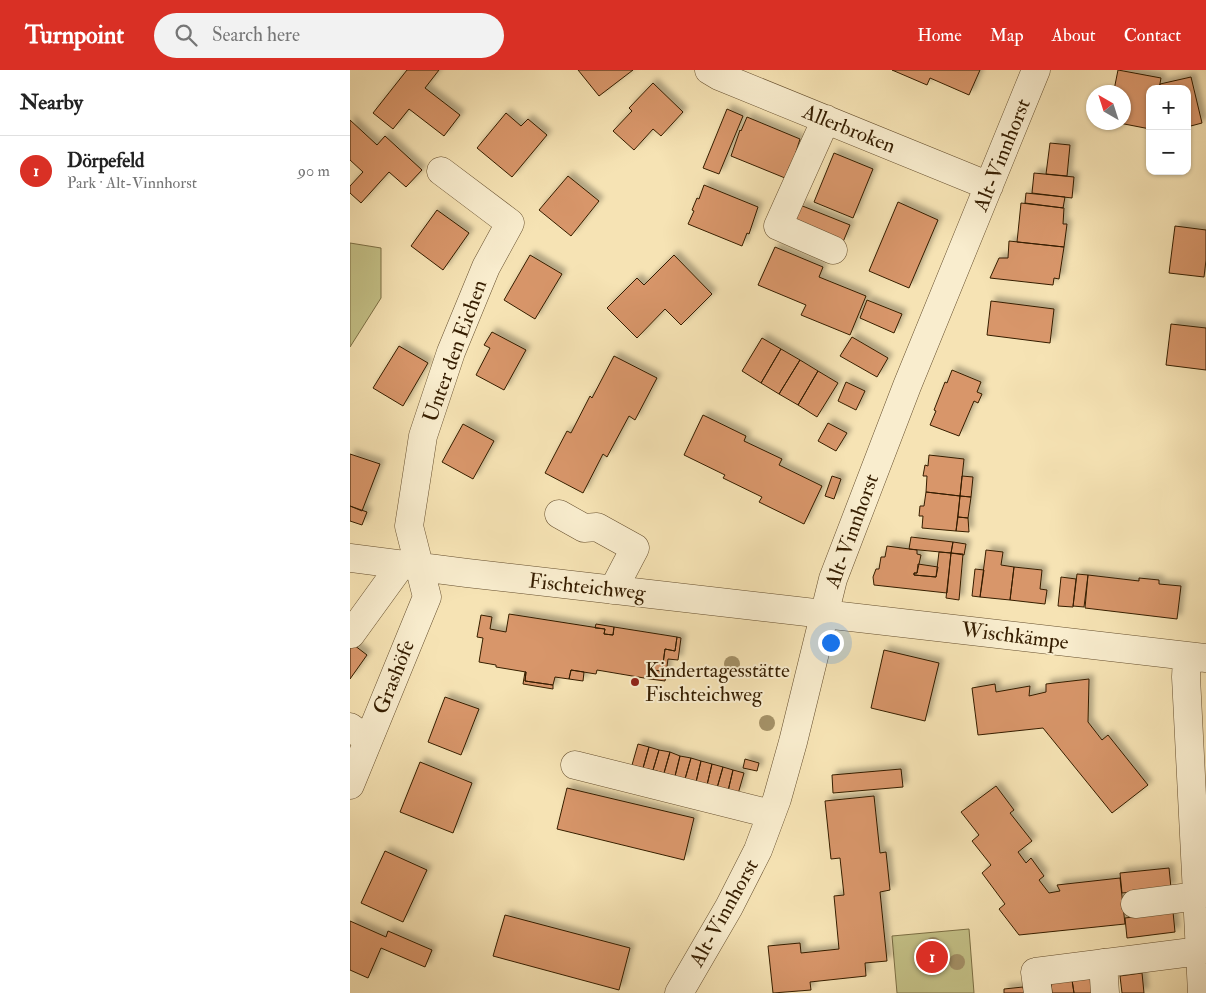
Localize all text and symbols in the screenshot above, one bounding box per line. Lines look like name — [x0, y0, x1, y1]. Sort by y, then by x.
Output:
search box — [154, 13, 504, 58]
text: Turnpoint — [25, 20, 124, 51]
icon: search — [172, 21, 200, 49]
text: Search here — [212, 23, 300, 47]
text: Home — [917, 24, 962, 47]
text: Map — [990, 24, 1024, 47]
text: About — [1052, 24, 1096, 47]
text: Contact — [1124, 24, 1181, 47]
north arrow — [1086, 85, 1131, 130]
map controls — [1146, 85, 1191, 175]
button: + — [1146, 85, 1191, 130]
text: Nearby — [20, 89, 83, 116]
street label: Alt-Vinnhorst — [967, 94, 1037, 216]
street label: Allerbroken — [798, 98, 900, 160]
button: − — [1146, 130, 1191, 175]
text: Dörpefeld — [67, 149, 144, 173]
text: 1 — [33, 161, 39, 181]
text: 90 m — [298, 161, 330, 181]
text: Park · Alt-Vinnhorst — [67, 173, 197, 193]
street label: Unter den Eichen — [417, 276, 493, 426]
street label: Alt-Vinnhorst — [819, 470, 885, 593]
street label: Fischteichweg — [527, 567, 647, 607]
street label: Wischkämpe — [959, 616, 1070, 656]
your location — [818, 630, 844, 656]
street label: Grashöfe — [367, 636, 421, 718]
place label: Kindertagesstätte Fischteichweg — [645, 657, 790, 708]
marker: Kindertagesstätte Fischteichweg — [629, 676, 641, 688]
street label: Alt-Vinnhorst — [683, 854, 765, 973]
pin: 1 — [916, 938, 948, 976]

